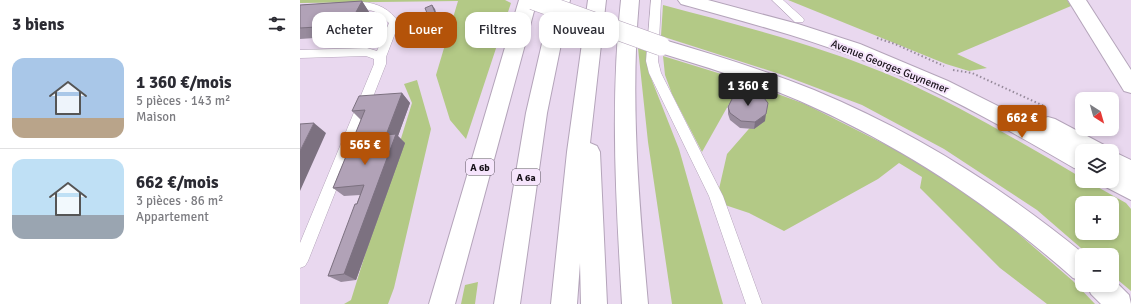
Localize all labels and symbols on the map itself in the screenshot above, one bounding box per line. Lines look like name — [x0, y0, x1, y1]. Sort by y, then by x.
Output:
street label: Avenue Georges Guynemer — [829, 37, 951, 96]
pin: 1 360 € — [711, 73, 785, 107]
north arrow — [1075, 92, 1119, 136]
pin: 662 € — [994, 105, 1050, 139]
pin: 565 € — [337, 132, 393, 166]
road number: A 6b — [466, 159, 494, 175]
road number: A 6a — [512, 169, 540, 185]

